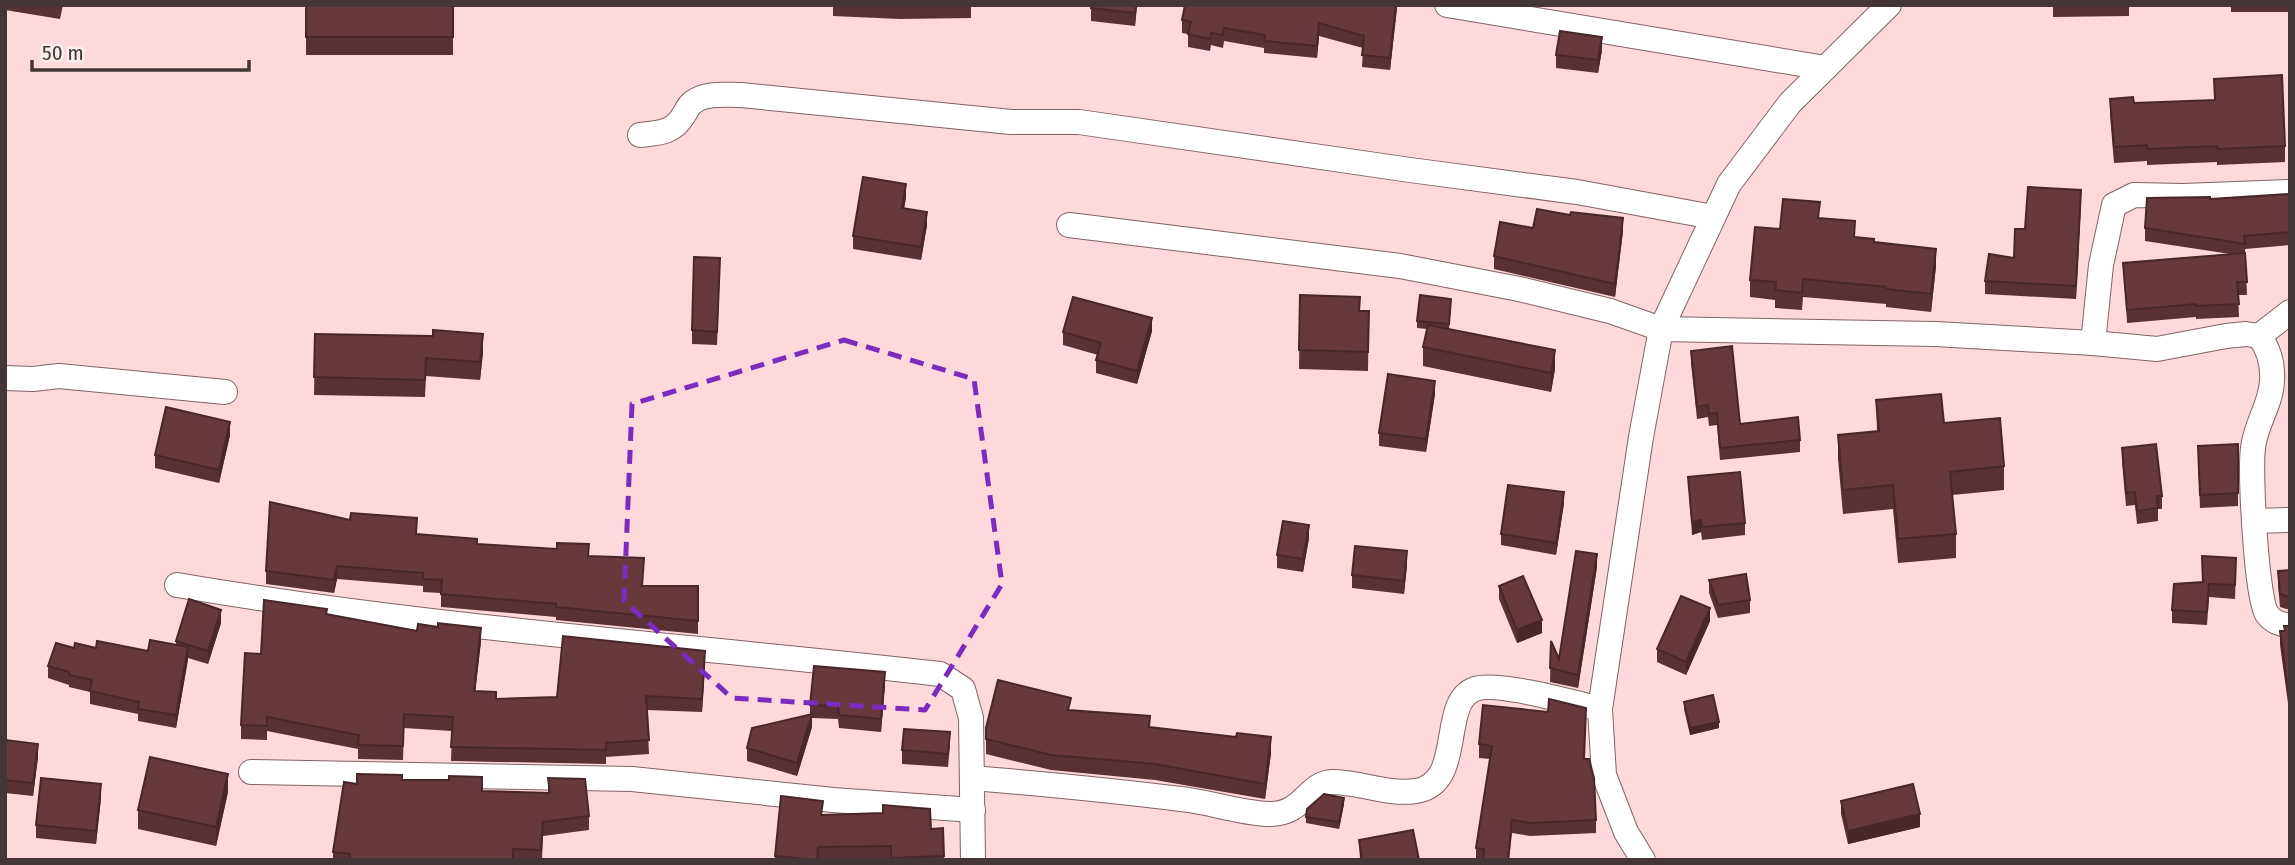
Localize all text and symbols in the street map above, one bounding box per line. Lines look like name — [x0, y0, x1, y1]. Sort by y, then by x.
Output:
scale bar — [32, 28, 248, 72]
text: 50 m — [42, 40, 84, 66]

